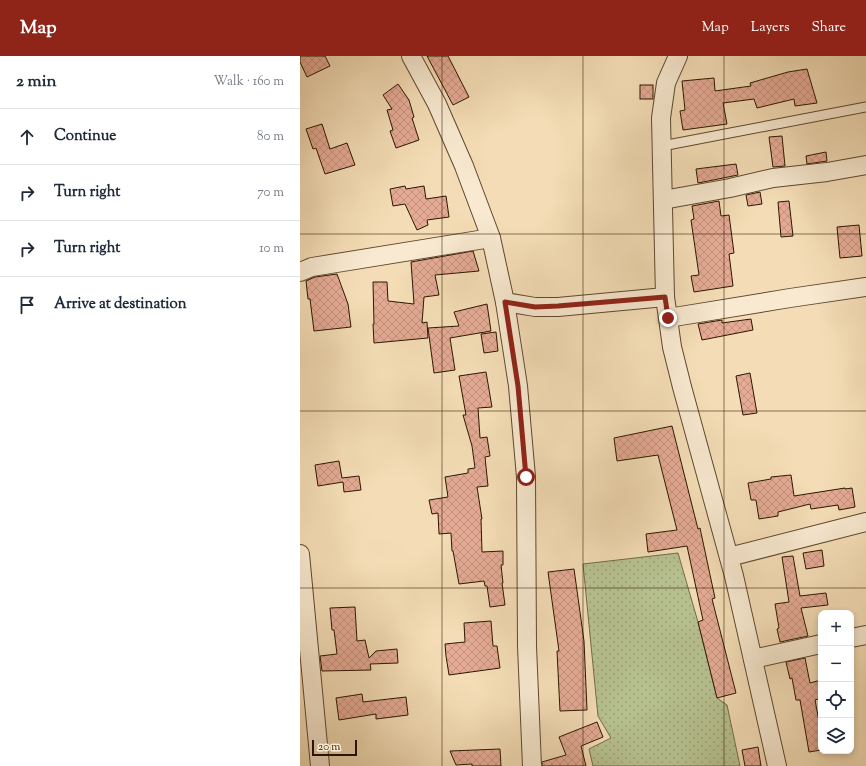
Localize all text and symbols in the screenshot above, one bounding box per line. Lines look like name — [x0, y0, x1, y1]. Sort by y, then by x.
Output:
text: Map — [20, 15, 57, 42]
text: Map — [702, 18, 729, 38]
text: Layers — [751, 18, 789, 38]
text: Share — [811, 18, 846, 38]
text: 2 min — [16, 70, 57, 94]
text: Walk · 160 m — [213, 73, 284, 91]
icon: ahead — [16, 126, 38, 148]
text: Continue — [54, 126, 116, 147]
text: 80 m — [257, 128, 284, 146]
icon: right — [16, 182, 38, 204]
text: Turn right — [54, 182, 120, 203]
text: 70 m — [257, 184, 284, 202]
icon: right — [16, 238, 38, 260]
text: Turn right — [54, 238, 120, 259]
text: 10 m — [259, 240, 284, 258]
icon: arrive — [16, 294, 38, 316]
text: Arrive at destination — [54, 294, 187, 315]
route end — [659, 309, 677, 327]
route start — [517, 468, 535, 486]
map controls — [818, 610, 854, 754]
button: + — [818, 610, 854, 646]
button: − — [818, 646, 854, 682]
button: locate — [818, 682, 854, 718]
button: layers — [818, 718, 854, 754]
scale bar — [312, 738, 357, 757]
text: 20 m — [318, 739, 340, 755]

